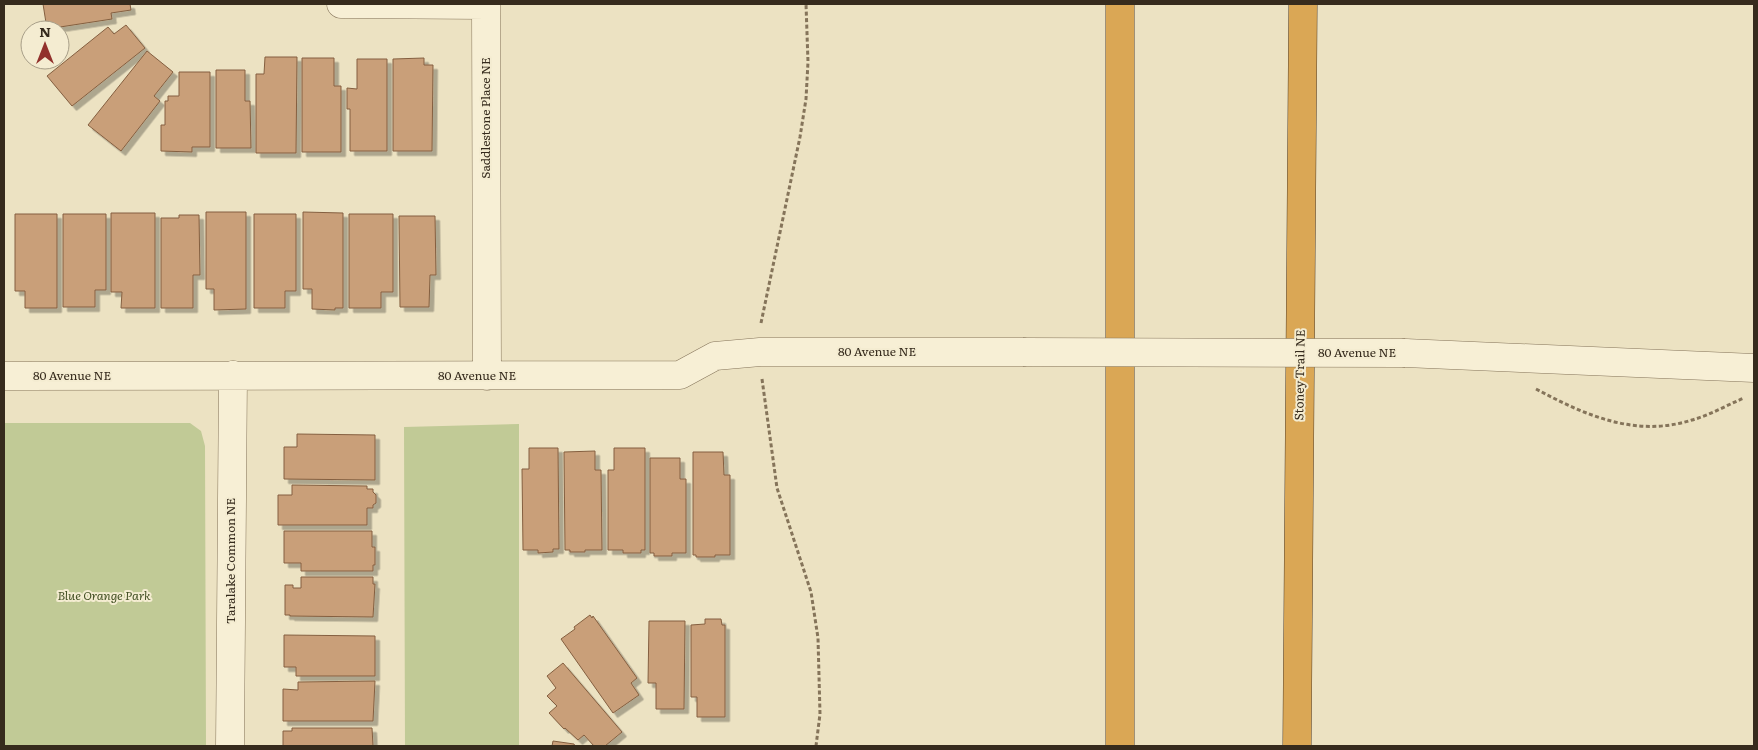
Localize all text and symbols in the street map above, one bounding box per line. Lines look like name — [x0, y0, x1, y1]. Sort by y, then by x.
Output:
north arrow — [20, 20, 70, 70]
text: N — [39, 21, 51, 41]
street label: Saddlestone Place NE — [476, 57, 494, 179]
street label: Stoney Trail NE — [1289, 329, 1309, 421]
street label: 80 Avenue NE — [838, 342, 916, 360]
street label: 80 Avenue NE — [1318, 343, 1396, 361]
street label: 80 Avenue NE — [33, 366, 111, 384]
street label: 80 Avenue NE — [438, 366, 516, 384]
street label: Taralake Common NE — [221, 498, 239, 624]
park label: Blue Orange Park — [57, 586, 151, 604]

